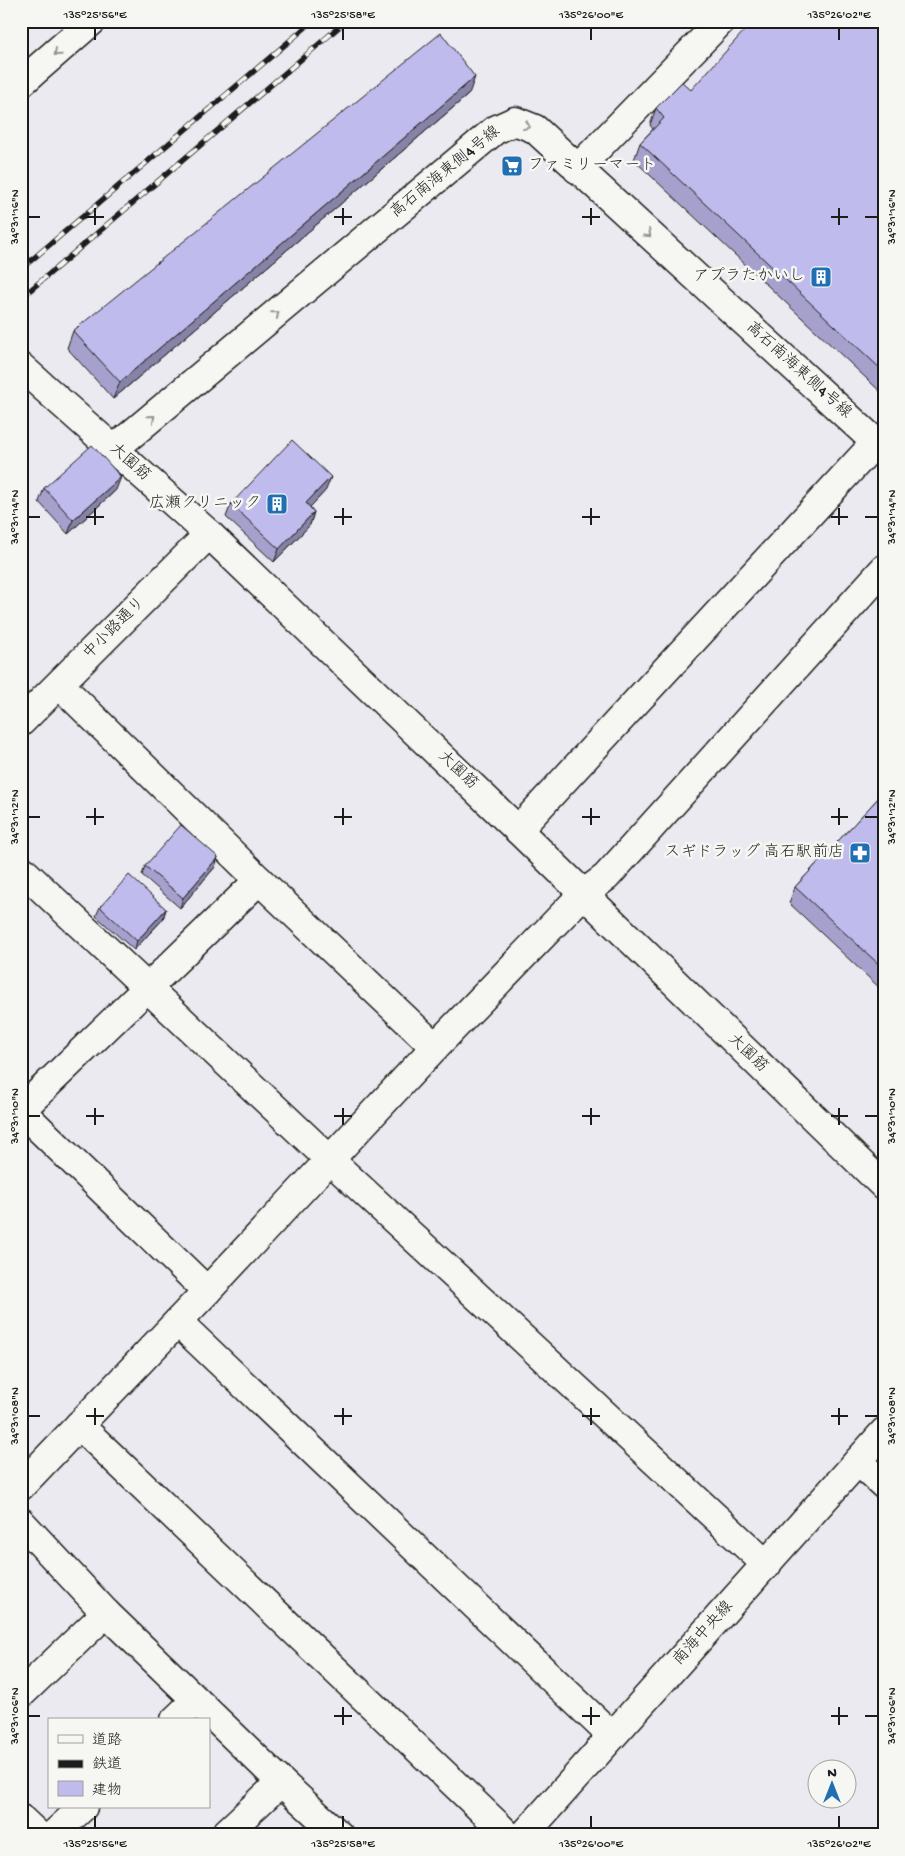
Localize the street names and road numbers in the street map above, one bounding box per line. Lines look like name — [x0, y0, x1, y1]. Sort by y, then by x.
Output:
street label: 高石南海東側4号線 — [386, 121, 505, 223]
street label: 高石南海東側4号線 — [741, 317, 856, 423]
street label: 大園筋 — [105, 439, 154, 486]
street label: 中小路通り — [79, 593, 150, 664]
street label: 大園筋 — [433, 747, 482, 795]
street label: 大園筋 — [723, 1030, 772, 1078]
street label: 南海中央線 — [669, 1597, 738, 1670]

